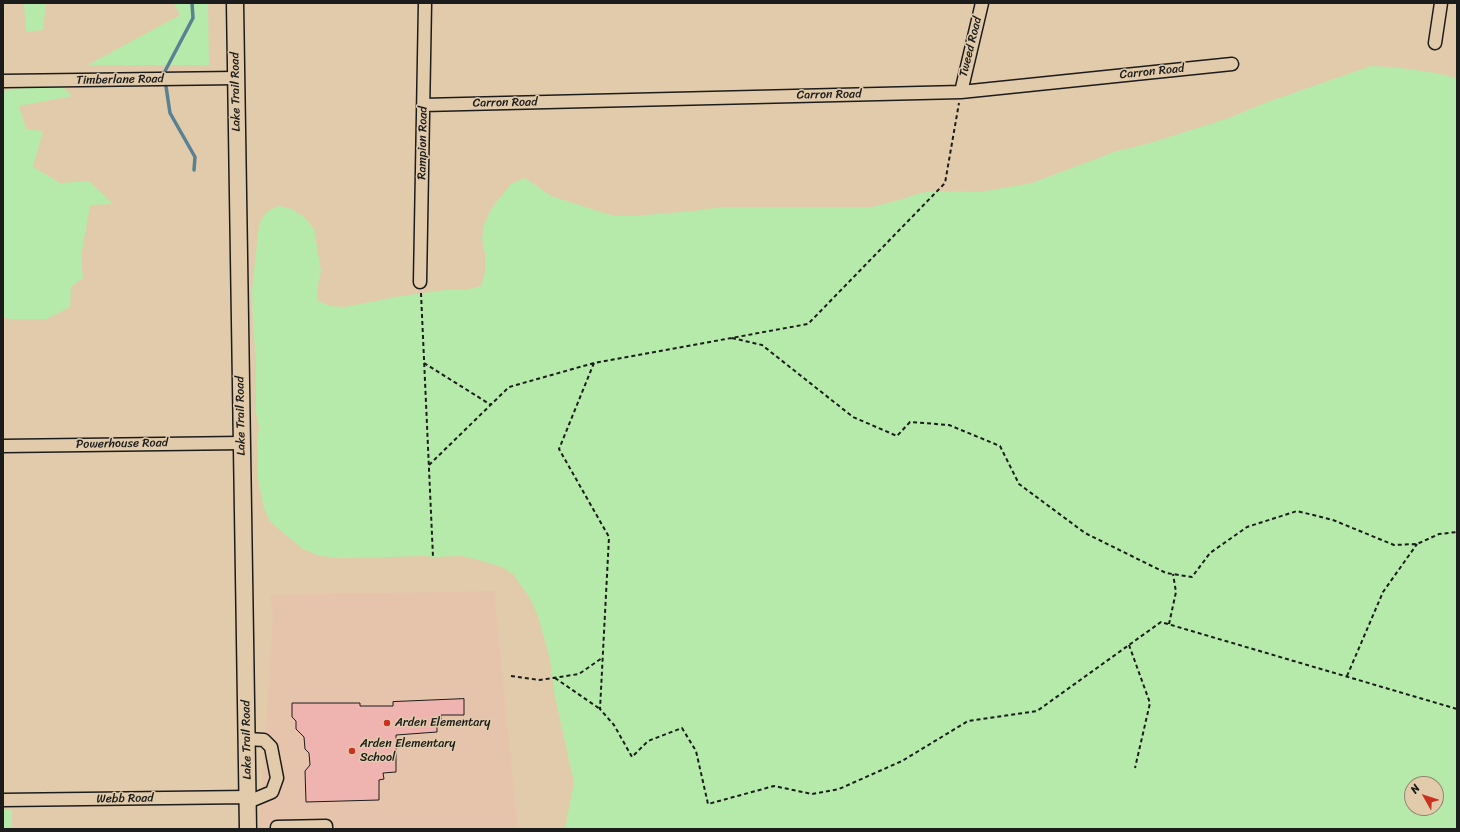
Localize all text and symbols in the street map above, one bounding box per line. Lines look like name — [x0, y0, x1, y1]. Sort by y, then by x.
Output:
street label: Tweed Road — [957, 15, 985, 79]
street label: Lake Trail Road — [228, 52, 244, 132]
street label: Carron Road — [1119, 61, 1185, 83]
street label: Timberlane Road — [76, 72, 164, 88]
street label: Carron Road — [796, 87, 862, 103]
street label: Carron Road — [472, 95, 538, 111]
street label: Rampion Road — [415, 106, 431, 180]
street label: Lake Trail Road — [233, 376, 249, 456]
street label: Powerhouse Road — [76, 436, 168, 452]
street label: Lake Trail Road — [239, 700, 255, 780]
place label: Arden Elementary — [395, 716, 490, 730]
marker: Arden Elementary — [382, 718, 392, 728]
place label: Arden Elementary School — [360, 737, 455, 765]
marker: Arden Elementary School — [347, 746, 357, 756]
north arrow — [1404, 776, 1444, 816]
text: N — [1405, 780, 1425, 798]
street label: Webb Road — [96, 791, 154, 807]

